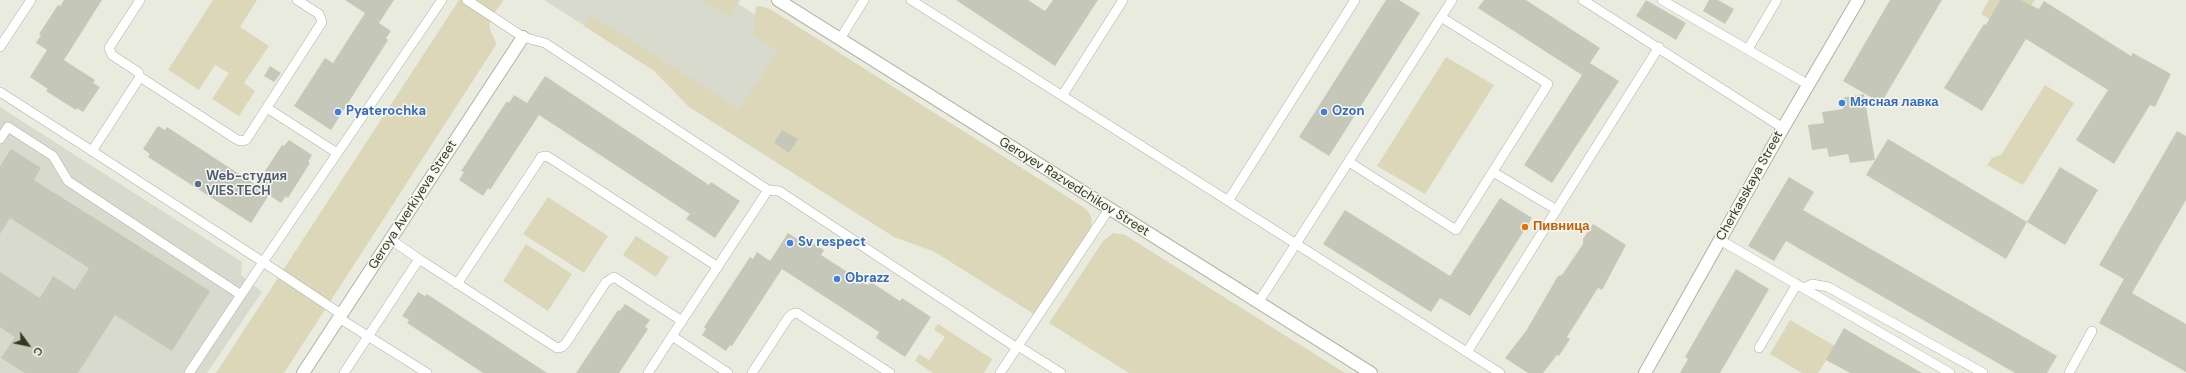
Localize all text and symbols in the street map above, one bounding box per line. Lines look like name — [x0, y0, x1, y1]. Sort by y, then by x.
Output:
place label: Мясная лавка — [1850, 95, 1939, 111]
marker: Мясная лавка — [1837, 98, 1847, 108]
place label: Pyaterochka — [346, 104, 426, 120]
place label: Ozon — [1332, 104, 1365, 120]
marker: Pyaterochka — [333, 107, 343, 117]
marker: Ozon — [1319, 107, 1329, 117]
street label: Cherkasskaya Street — [1713, 128, 1787, 244]
street label: Geroyev Razvedchikov Street — [996, 134, 1152, 240]
street label: Geroya Averkiyeva Street — [366, 138, 460, 272]
place label: Web-студия VIES.TECH — [206, 169, 287, 200]
marker: Web-студия VIES.TECH — [193, 179, 203, 189]
place label: Пивница — [1533, 219, 1590, 235]
marker: Пивница — [1520, 222, 1530, 232]
place label: Sv respect — [798, 235, 866, 251]
marker: Sv respect — [785, 238, 795, 248]
place label: Obrazz — [845, 271, 889, 287]
marker: Obrazz — [832, 274, 842, 284]
north arrow — [8, 325, 48, 365]
text: С — [30, 344, 46, 359]

